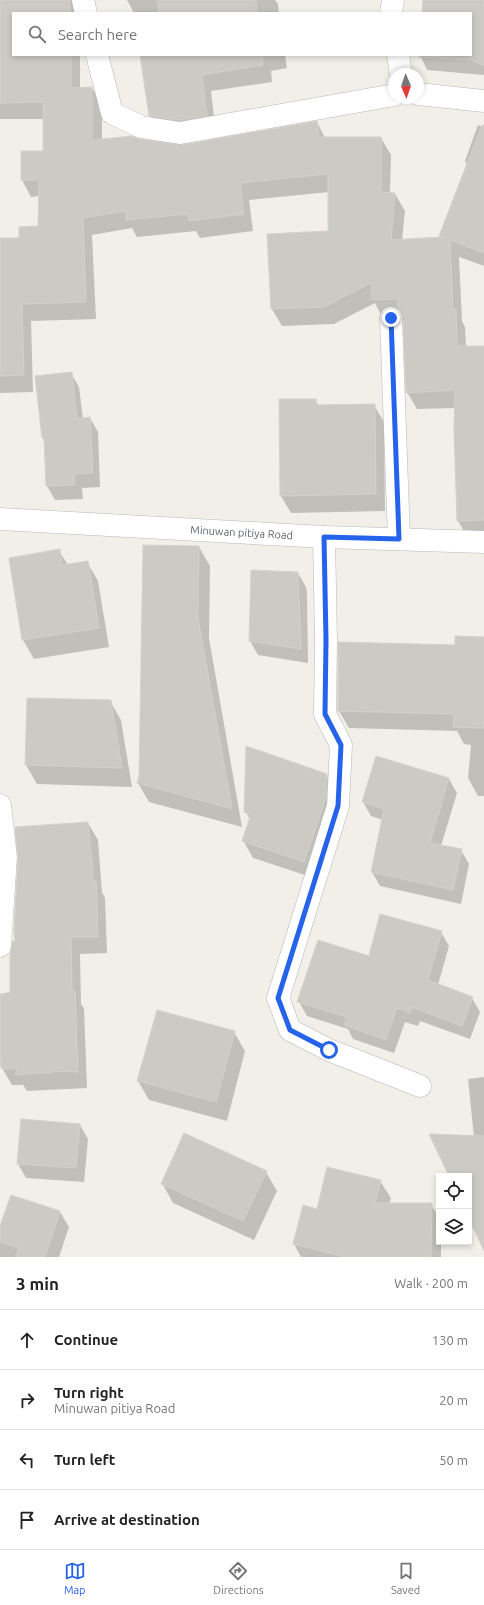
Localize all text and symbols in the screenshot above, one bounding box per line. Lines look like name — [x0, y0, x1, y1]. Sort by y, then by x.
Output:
search box — [12, 12, 472, 56]
icon: search — [26, 23, 48, 45]
text: Search here — [58, 26, 137, 43]
north arrow — [388, 68, 424, 104]
route end — [382, 309, 400, 327]
street label: Minuwan pitiya Road — [190, 524, 293, 541]
route start — [320, 1041, 338, 1059]
map controls — [436, 1173, 472, 1245]
button: locate — [436, 1173, 472, 1209]
button: layers — [436, 1209, 472, 1245]
text: 3 min — [16, 1274, 59, 1293]
text: Walk · 200 m — [394, 1276, 468, 1290]
icon: ahead — [16, 1329, 38, 1351]
text: Continue — [54, 1331, 118, 1348]
text: 130 m — [432, 1333, 468, 1347]
text: Turn right — [54, 1384, 124, 1401]
icon: right — [16, 1389, 38, 1411]
text: 20 m — [439, 1393, 468, 1407]
text: Minuwan pitiya Road — [54, 1401, 175, 1415]
icon: left — [16, 1449, 38, 1471]
text: Turn left — [54, 1451, 115, 1468]
text: 50 m — [439, 1453, 468, 1467]
icon: arrive — [16, 1509, 38, 1531]
text: Arrive at destination — [54, 1511, 200, 1528]
tab: Map — [64, 1560, 86, 1596]
tab: Directions — [213, 1560, 263, 1596]
tab: Saved — [391, 1560, 420, 1596]

